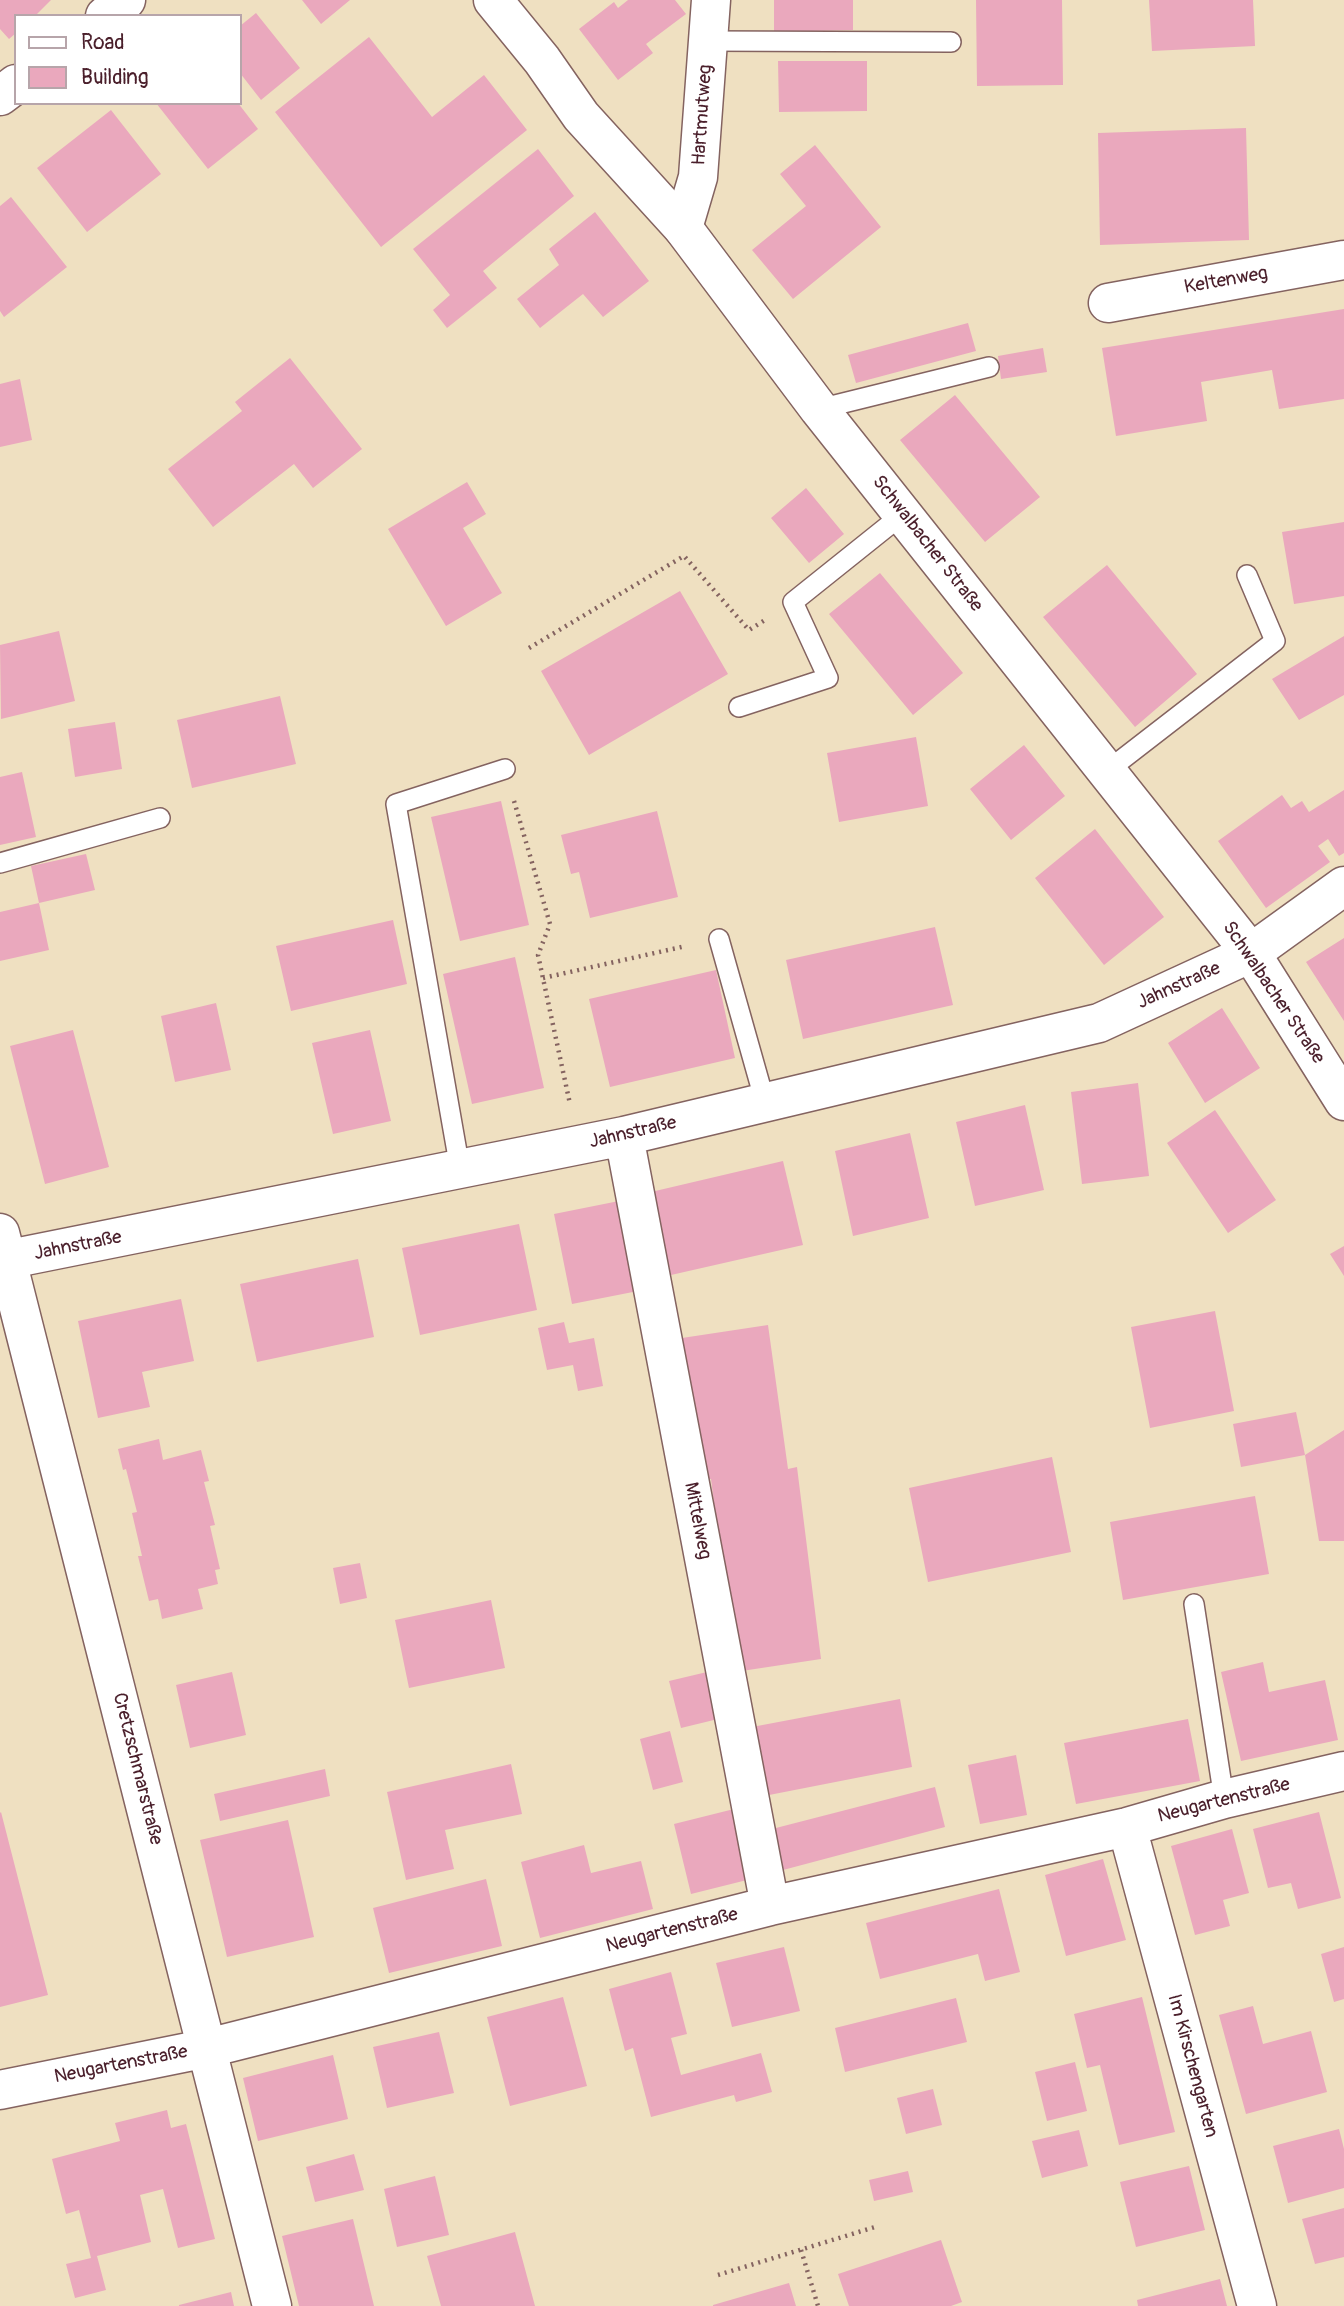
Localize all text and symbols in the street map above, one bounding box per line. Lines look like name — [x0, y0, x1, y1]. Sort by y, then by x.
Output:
legend — [14, 14, 242, 105]
text: Road — [81, 29, 125, 56]
text: Building — [81, 64, 148, 91]
street label: Hartmutweg — [688, 64, 718, 166]
street label: Keltenweg — [1182, 262, 1270, 300]
street label: Schwalbacher Straße — [867, 471, 987, 617]
street label: Schwalbacher Straße — [1217, 917, 1329, 1069]
street label: Jahnstraße — [1134, 958, 1224, 1014]
street label: Jahnstraße — [587, 1112, 679, 1154]
street label: Jahnstraße — [32, 1226, 124, 1266]
street label: Mittelweg — [678, 1481, 716, 1561]
street label: Cretzschmarstraße — [107, 1691, 167, 1847]
street label: Neugartenstraße — [1156, 1774, 1292, 1828]
street label: Neugartenstraße — [604, 1904, 740, 1958]
street label: Im Kirschengarten — [1162, 1992, 1222, 2140]
street label: Neugartenstraße — [52, 2041, 190, 2089]

